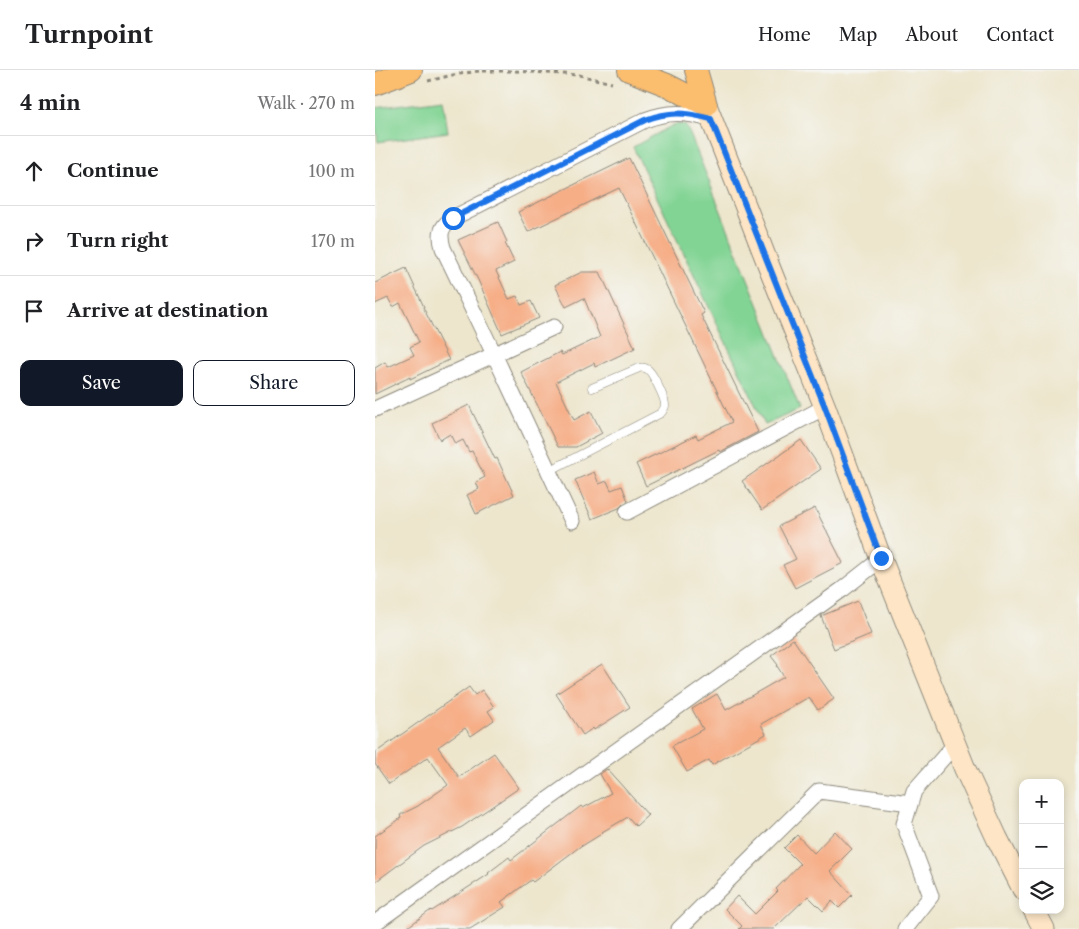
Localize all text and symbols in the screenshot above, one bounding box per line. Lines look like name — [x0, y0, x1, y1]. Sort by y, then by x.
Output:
text: Turnpoint — [25, 20, 153, 49]
text: Home — [758, 24, 811, 46]
text: Map — [839, 24, 877, 46]
text: About — [905, 24, 958, 46]
text: Contact — [986, 24, 1054, 46]
text: 4 min — [20, 90, 81, 115]
text: Walk · 270 m — [257, 93, 355, 113]
icon: ahead — [20, 157, 48, 185]
text: Continue — [67, 159, 159, 182]
text: 100 m — [309, 161, 355, 181]
route start — [442, 207, 465, 230]
icon: right — [20, 227, 48, 255]
text: Turn right — [67, 229, 168, 252]
text: 170 m — [311, 231, 355, 251]
icon: arrive — [20, 297, 48, 325]
text: Arrive at destination — [67, 299, 268, 322]
button: Save — [20, 360, 183, 406]
button: Share — [193, 360, 355, 406]
route end — [870, 547, 893, 570]
map controls — [1019, 779, 1064, 914]
button: + — [1019, 779, 1064, 824]
button: − — [1019, 824, 1064, 869]
button: layers — [1019, 869, 1064, 914]

